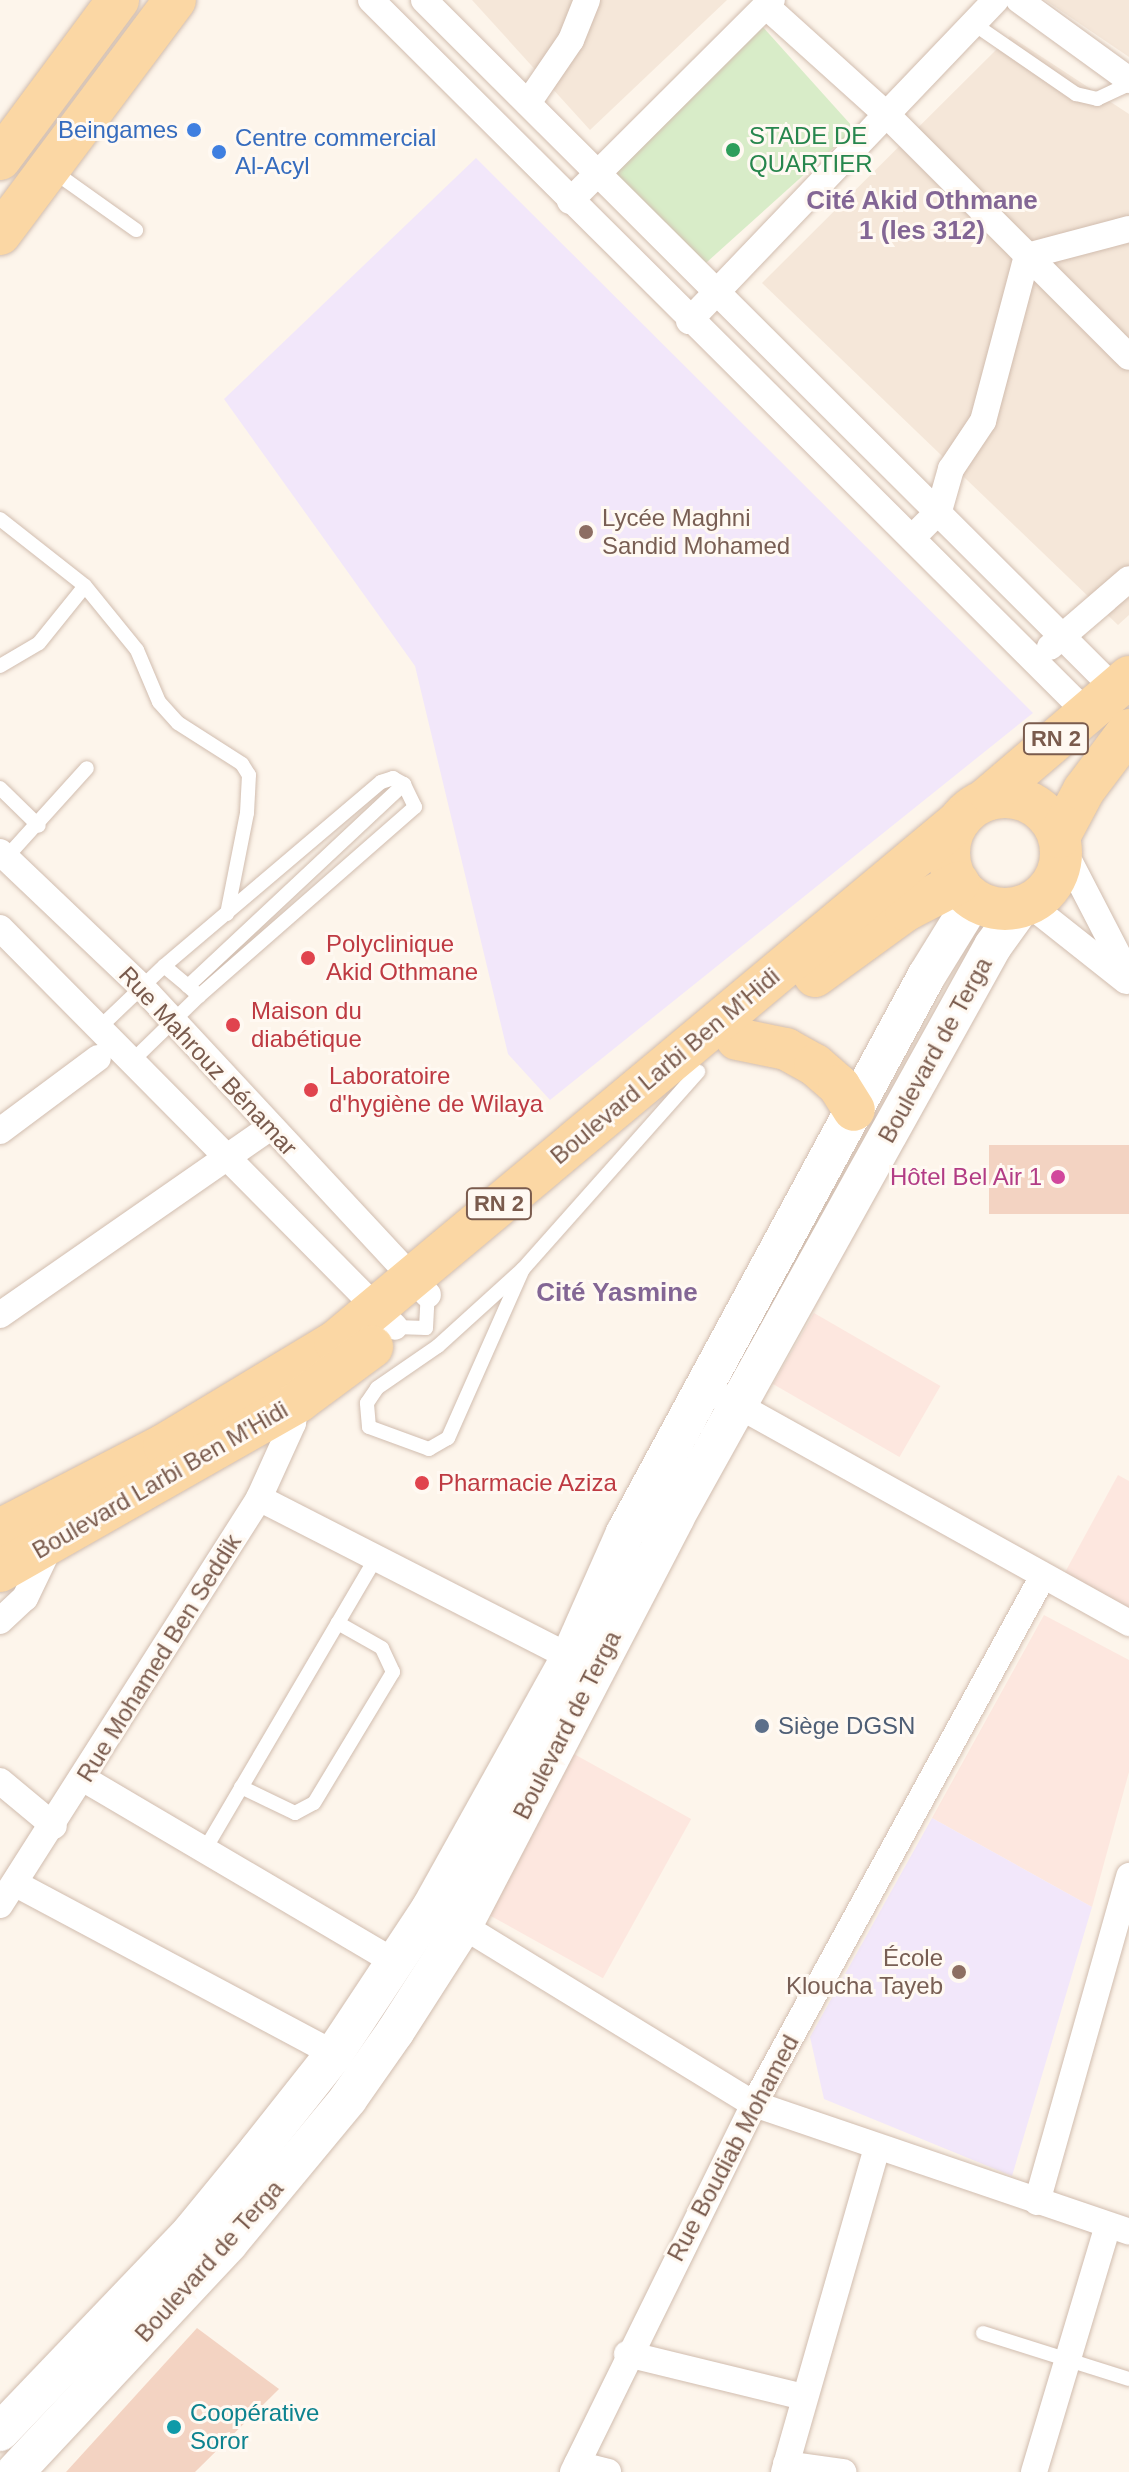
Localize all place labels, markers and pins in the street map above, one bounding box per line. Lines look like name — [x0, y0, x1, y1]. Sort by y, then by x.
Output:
place label: Beingames — [58, 116, 178, 144]
marker: Beingames — [185, 121, 203, 139]
place label: STADE DE QUARTIER — [749, 122, 873, 178]
place label: Centre commercial Al-Acyl — [235, 124, 436, 180]
marker: STADE DE QUARTIER — [724, 141, 742, 159]
marker: Centre commercial Al-Acyl — [210, 143, 228, 161]
place label: Lycée Maghni Sandid Mohamed — [602, 504, 790, 560]
marker: Lycée Maghni Sandid Mohamed — [577, 523, 595, 541]
place label: Polyclinique Akid Othmane — [326, 930, 478, 986]
marker: Polyclinique Akid Othmane — [297, 947, 319, 969]
place label: Maison du diabétique — [251, 997, 362, 1053]
marker: Maison du diabétique — [222, 1014, 244, 1036]
place label: Laboratoire d'hygiène de Wilaya — [329, 1062, 543, 1118]
marker: Laboratoire d'hygiène de Wilaya — [300, 1079, 322, 1101]
place label: Hôtel Bel Air 1 — [889, 1163, 1042, 1191]
marker: Hôtel Bel Air 1 — [1049, 1168, 1067, 1186]
place label: Pharmacie Aziza — [438, 1469, 618, 1497]
marker: Pharmacie Aziza — [413, 1474, 431, 1492]
place label: Siège DGSN — [778, 1712, 915, 1740]
marker: Siège DGSN — [753, 1717, 771, 1735]
place label: École Kloucha Tayeb — [786, 1944, 943, 2000]
marker: École Kloucha Tayeb — [950, 1963, 968, 1981]
place label: Coopérative Soror — [190, 2399, 319, 2455]
marker: Coopérative Soror — [165, 2418, 183, 2436]

